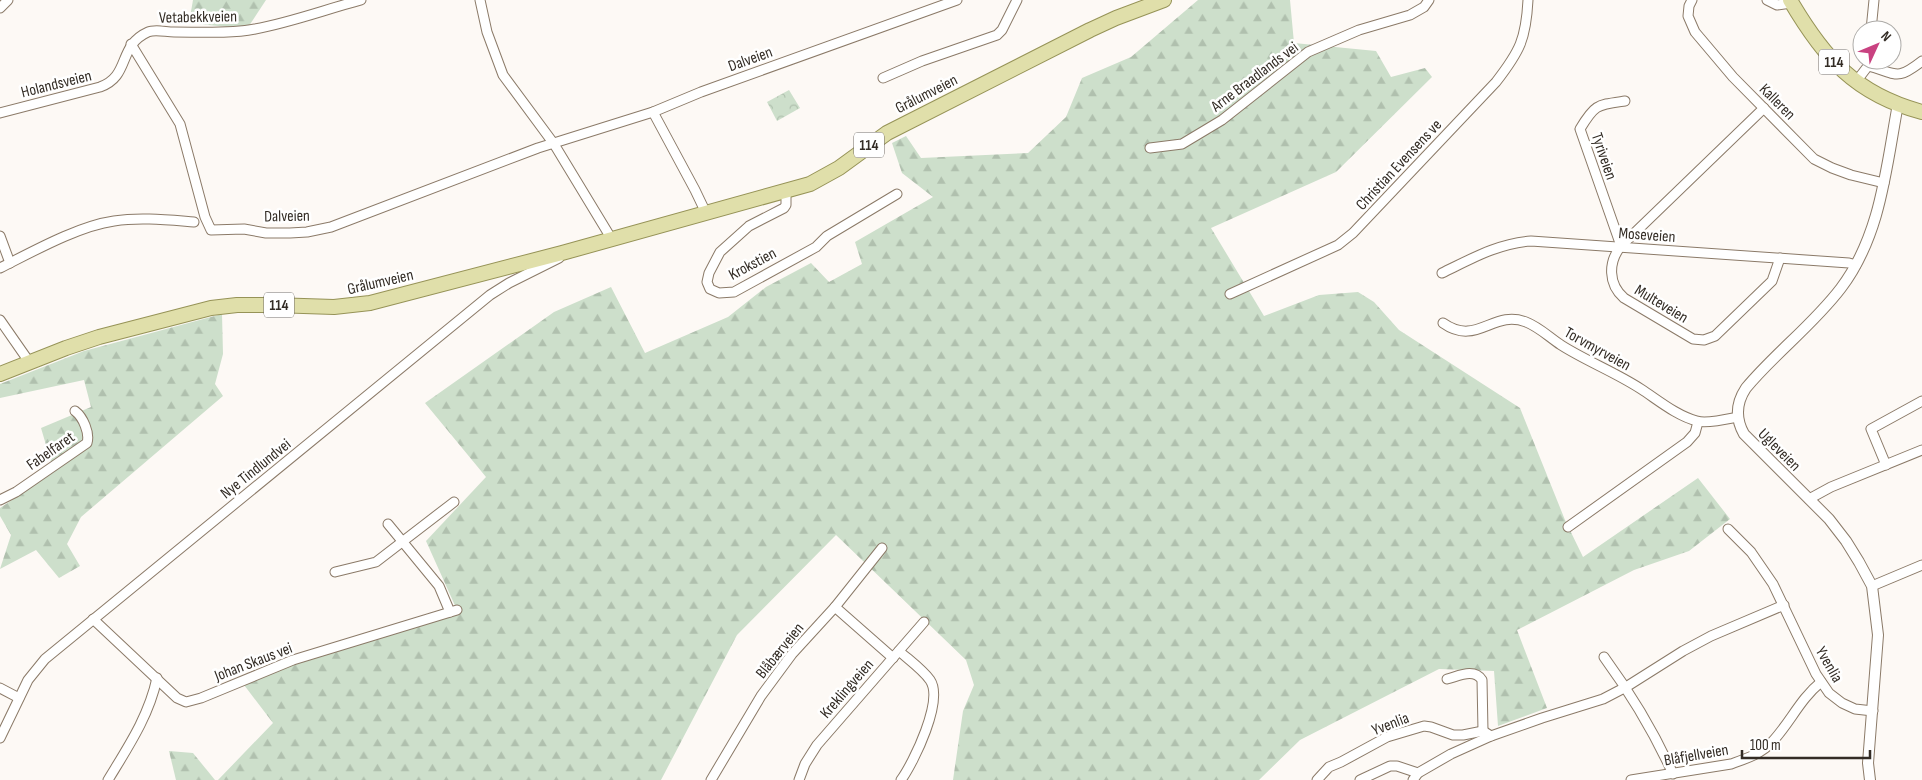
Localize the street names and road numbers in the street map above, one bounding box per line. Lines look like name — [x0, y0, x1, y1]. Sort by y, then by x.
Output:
street label: Vetabekkveien — [159, 7, 237, 28]
street label: Arne Braadlands vei — [1207, 38, 1302, 117]
street label: Dalveien — [726, 43, 775, 76]
road number: 114 — [1819, 50, 1849, 74]
street label: Holandsveien — [19, 67, 94, 102]
street label: Grålumveien — [892, 71, 961, 118]
street label: Kalleren — [1755, 80, 1799, 124]
street label: Christian Evensens ve — [1352, 116, 1446, 214]
street label: Tyriveien — [1587, 131, 1620, 182]
road number: 114 — [854, 132, 884, 158]
street label: Dalveien — [264, 207, 310, 226]
street label: Moseveien — [1618, 224, 1676, 247]
street label: Krokstien — [726, 244, 780, 285]
street label: Grålumveien — [345, 266, 415, 299]
street label: Multeveien — [1631, 281, 1691, 328]
road number: 114 — [264, 292, 294, 318]
street label: Torvmyrveien — [1561, 323, 1634, 375]
street label: Ugleveien — [1754, 425, 1804, 475]
street label: Fabelfaret — [23, 428, 79, 475]
street label: Nye Tindlundvei — [217, 435, 295, 503]
street label: Blåbærveien — [752, 619, 808, 683]
street label: Johan Skaus vei — [211, 639, 295, 686]
street label: Yvenlia — [1811, 643, 1846, 686]
street label: Kreklingveien — [816, 656, 878, 722]
street label: Yvenlia — [1369, 709, 1412, 740]
street label: Blåfjellveien — [1663, 740, 1730, 770]

